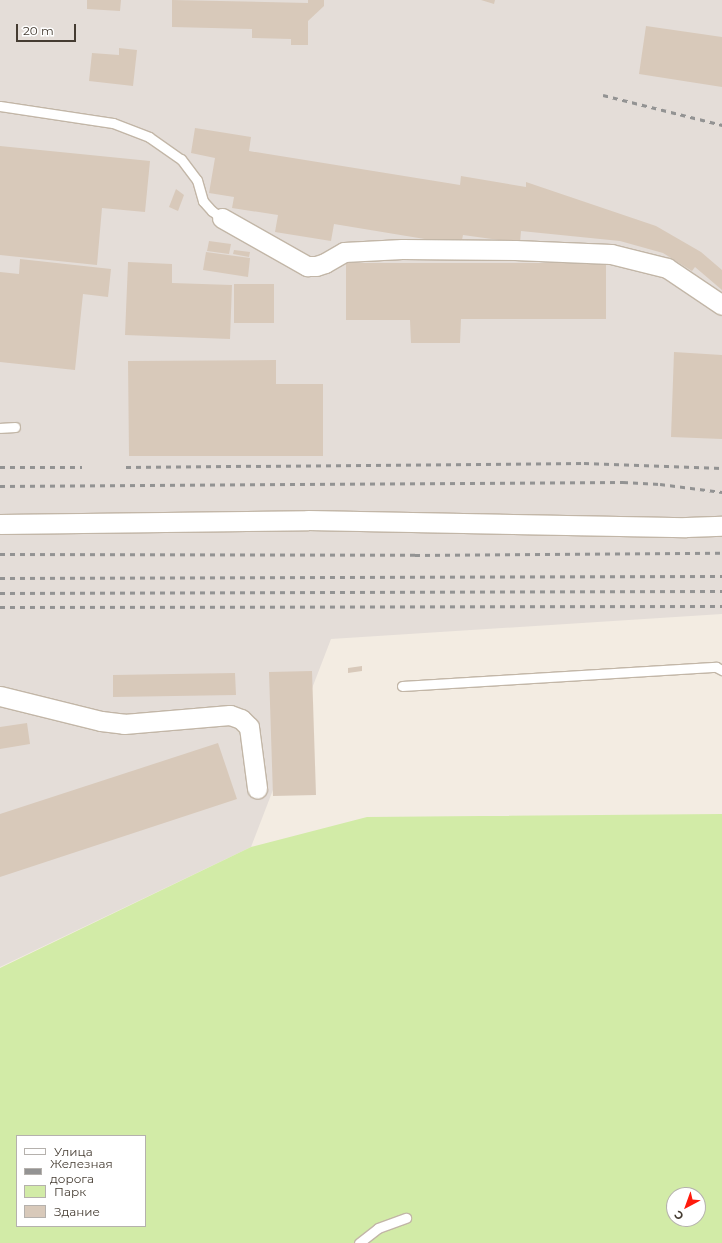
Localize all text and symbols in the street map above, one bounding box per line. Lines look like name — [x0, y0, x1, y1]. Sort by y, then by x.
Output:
scale bar — [18, 16, 78, 42]
text: 20 m — [23, 23, 54, 38]
legend — [16, 1135, 146, 1227]
text: Улица — [54, 1144, 93, 1159]
text: Железная дорога — [50, 1156, 113, 1186]
text: Парк — [54, 1184, 86, 1199]
north arrow — [666, 1187, 706, 1227]
text: Здание — [54, 1204, 100, 1219]
text: С — [671, 1207, 686, 1223]

